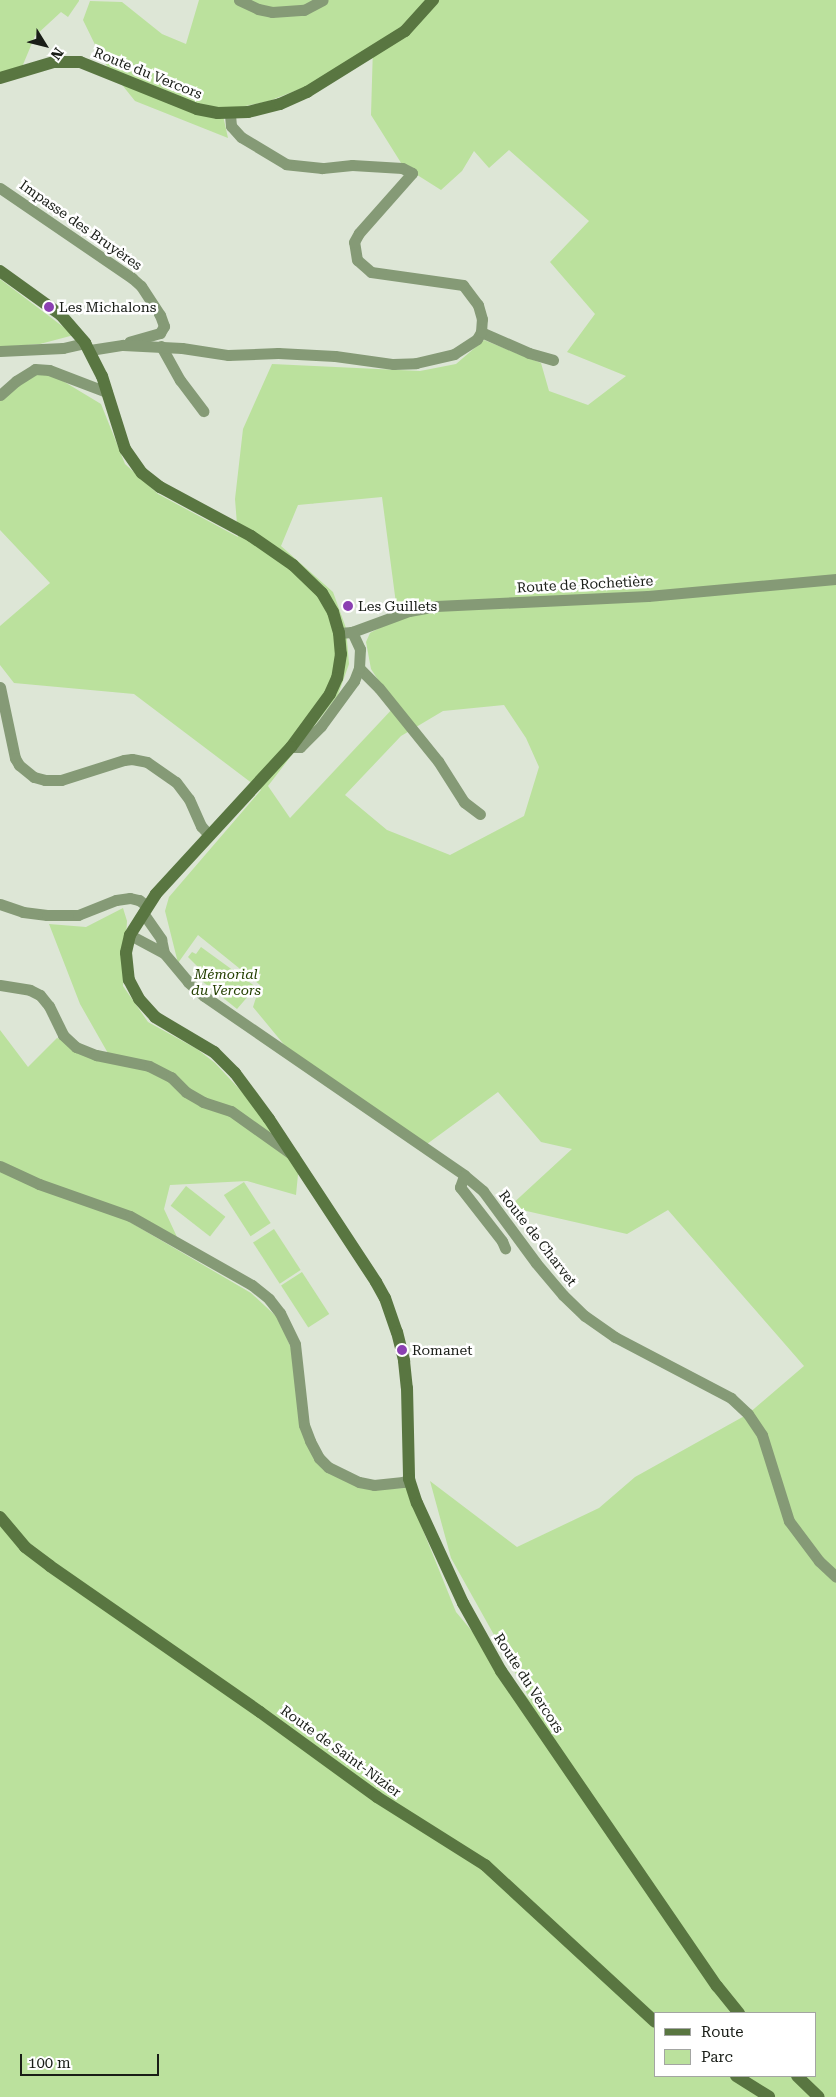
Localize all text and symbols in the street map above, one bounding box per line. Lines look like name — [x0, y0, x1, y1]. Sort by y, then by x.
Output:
north arrow — [20, 20, 70, 70]
street label: Route du Vercors — [91, 44, 205, 102]
text: N — [47, 45, 67, 63]
street label: Impasse des Bruyères — [17, 176, 145, 274]
place label: Les Michalons — [59, 299, 156, 315]
marker: Les Michalons — [43, 301, 55, 313]
street label: Route de Rochetière — [516, 572, 654, 596]
place label: Les Guillets — [358, 598, 437, 614]
marker: Les Guillets — [342, 600, 354, 612]
park label: Mémorial du Vercors — [191, 966, 261, 999]
street label: Route de Charvet — [495, 1187, 581, 1289]
place label: Romanet — [412, 1342, 472, 1358]
marker: Romanet — [396, 1344, 408, 1356]
street label: Route du Vercors — [490, 1630, 568, 1736]
street label: Route de Saint-Nizier — [277, 1702, 405, 1800]
legend — [654, 2012, 816, 2077]
text: Route — [701, 2023, 743, 2041]
scale bar — [22, 2044, 161, 2076]
text: Parc — [701, 2048, 733, 2066]
text: 100 m — [28, 2054, 71, 2072]

